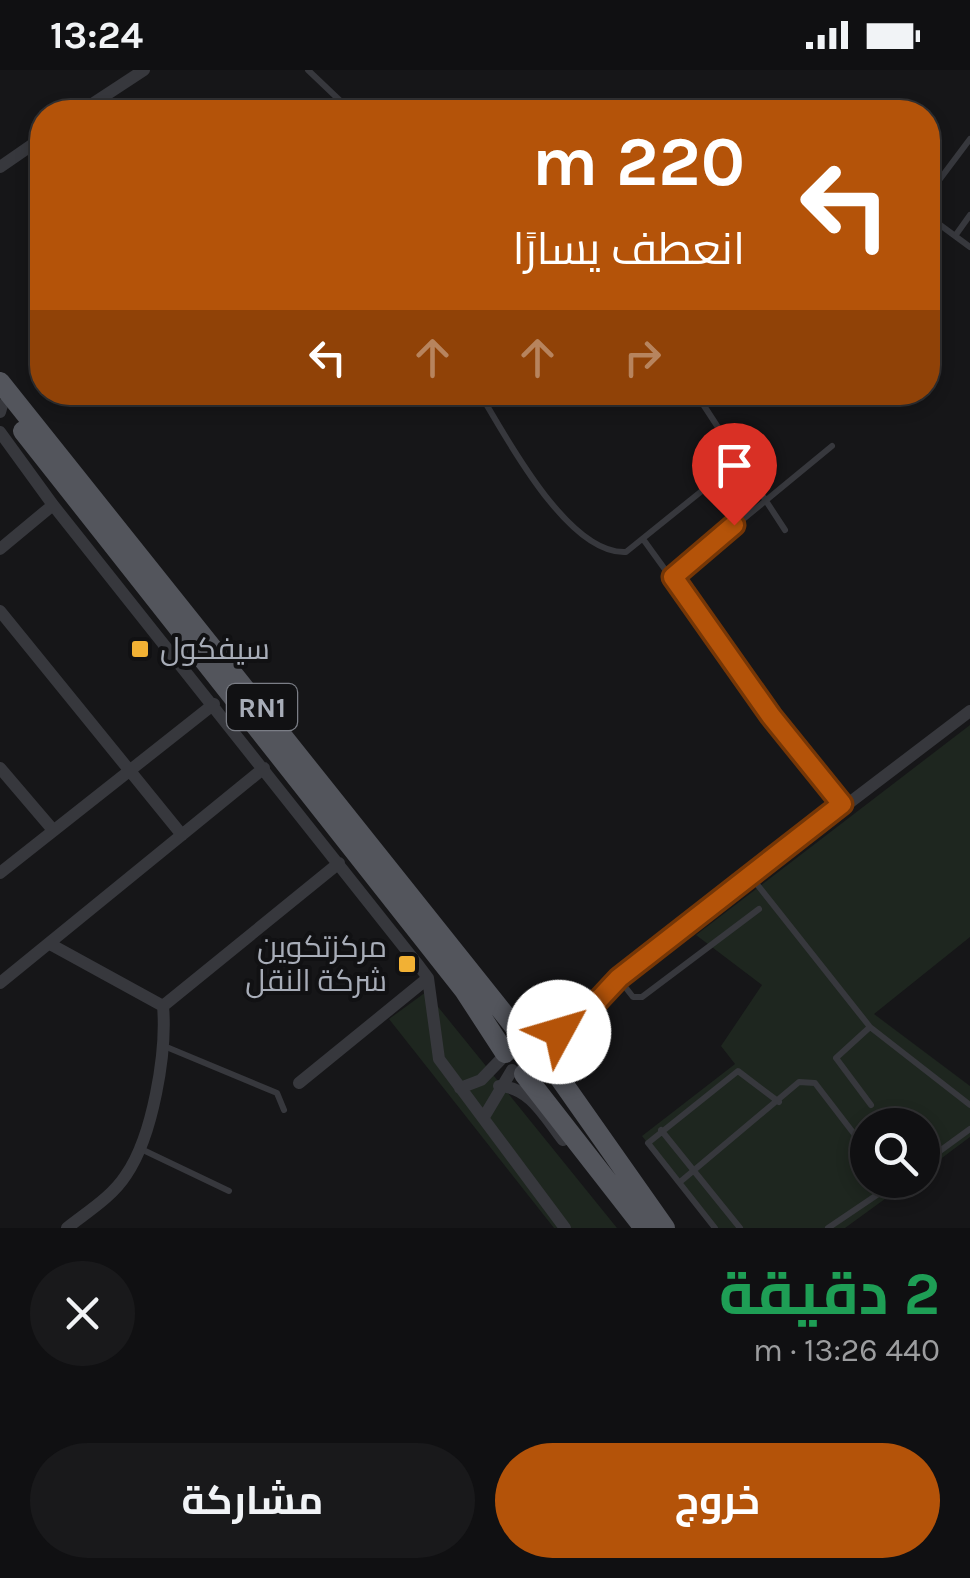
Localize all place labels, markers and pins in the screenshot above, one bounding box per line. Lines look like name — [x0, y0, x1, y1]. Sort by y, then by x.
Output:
pin — [692, 423, 777, 526]
place label: سيفكول — [160, 631, 270, 667]
marker: سيفكول — [129, 638, 151, 660]
place label: مركزتكوين شركة النقل — [245, 929, 387, 999]
marker: مركزتكوين شركة النقل — [396, 953, 418, 975]

